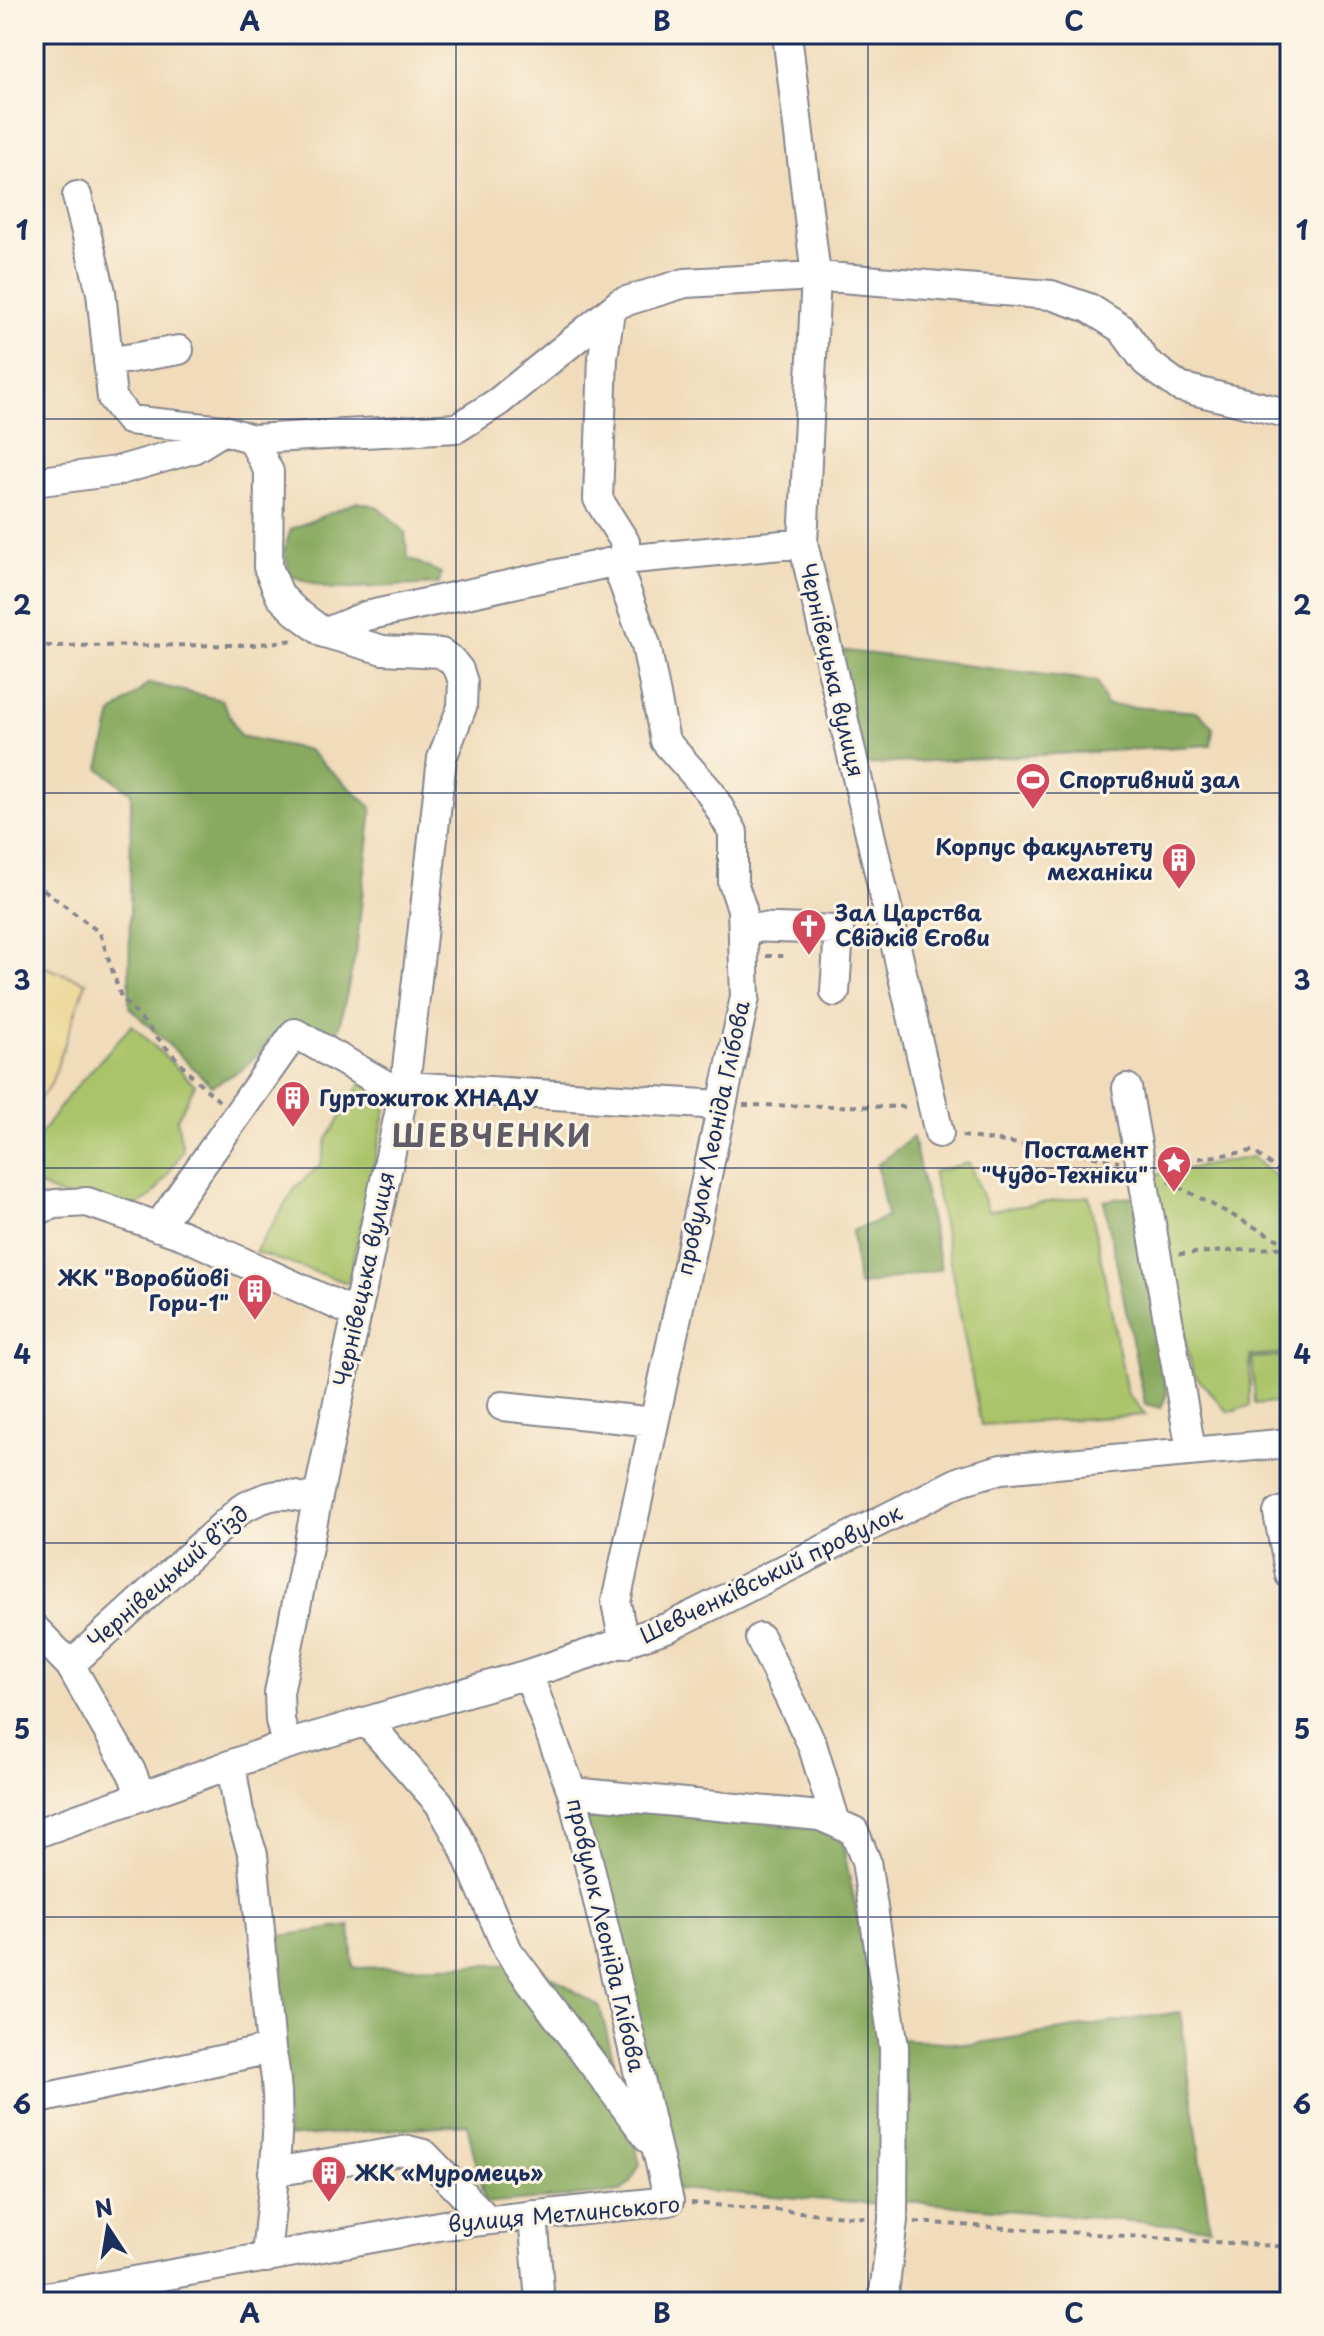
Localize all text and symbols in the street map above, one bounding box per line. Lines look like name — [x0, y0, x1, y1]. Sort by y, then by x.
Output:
text: A — [240, 1, 260, 40]
text: B — [653, 1, 671, 40]
text: C — [1064, 1, 1084, 40]
text: 1 — [16, 210, 28, 249]
text: 1 — [1296, 210, 1308, 249]
street label: Чернівецька вулиця — [793, 559, 874, 780]
text: 2 — [13, 585, 31, 624]
text: 2 — [1293, 585, 1311, 624]
sports icon: Спортивний зал — [1014, 761, 1052, 811]
place label: Спортивний зал — [1059, 762, 1240, 795]
place label: Корпус факультету механіки — [935, 829, 1153, 887]
building icon: Корпус факультету механіки — [1160, 841, 1198, 891]
place label: Зал Царства Свідків Єгови — [834, 895, 990, 953]
church icon: Зал Царства Свідків Єгови — [790, 907, 828, 957]
text: 3 — [13, 960, 31, 999]
text: 3 — [1293, 960, 1311, 999]
street label: провулок Леоніда Глібова — [666, 997, 757, 1278]
building icon: Гуртожиток ХНАДУ — [274, 1079, 312, 1129]
place label: Гуртожиток ХНАДУ — [319, 1080, 539, 1113]
district label: ШЕВЧЕНКИ — [391, 1112, 593, 1157]
place label: Постамент "Чудо-Техніки" — [981, 1132, 1149, 1190]
place icon: Постамент "Чудо-Техніки" — [1155, 1144, 1193, 1194]
street label: Чернівецька вулиця — [324, 1168, 401, 1389]
place label: ЖК "Воробйові Гори-1" — [57, 1260, 229, 1318]
building icon: ЖК "Воробйові Гори-1" — [236, 1272, 274, 1322]
text: 4 — [13, 1334, 31, 1373]
text: 4 — [1293, 1334, 1311, 1373]
street label: Шевченківський провулок — [634, 1494, 908, 1651]
street label: Чернівецький вʼїзд — [79, 1496, 255, 1655]
text: 5 — [14, 1709, 30, 1748]
text: 5 — [1294, 1709, 1310, 1748]
street label: провулок Леоніда Глібова — [560, 1795, 655, 2075]
text: 6 — [13, 2084, 31, 2123]
text: 6 — [1293, 2084, 1311, 2123]
building icon: ЖК «Муромець» — [310, 2154, 348, 2204]
place label: ЖК «Муромець» — [354, 2155, 543, 2188]
street label: вулиця Метлинського — [446, 2186, 681, 2239]
north arrow — [68, 2188, 148, 2268]
text: N — [92, 2189, 115, 2225]
text: A — [240, 2293, 260, 2332]
text: B — [653, 2293, 671, 2332]
text: C — [1064, 2293, 1084, 2332]

